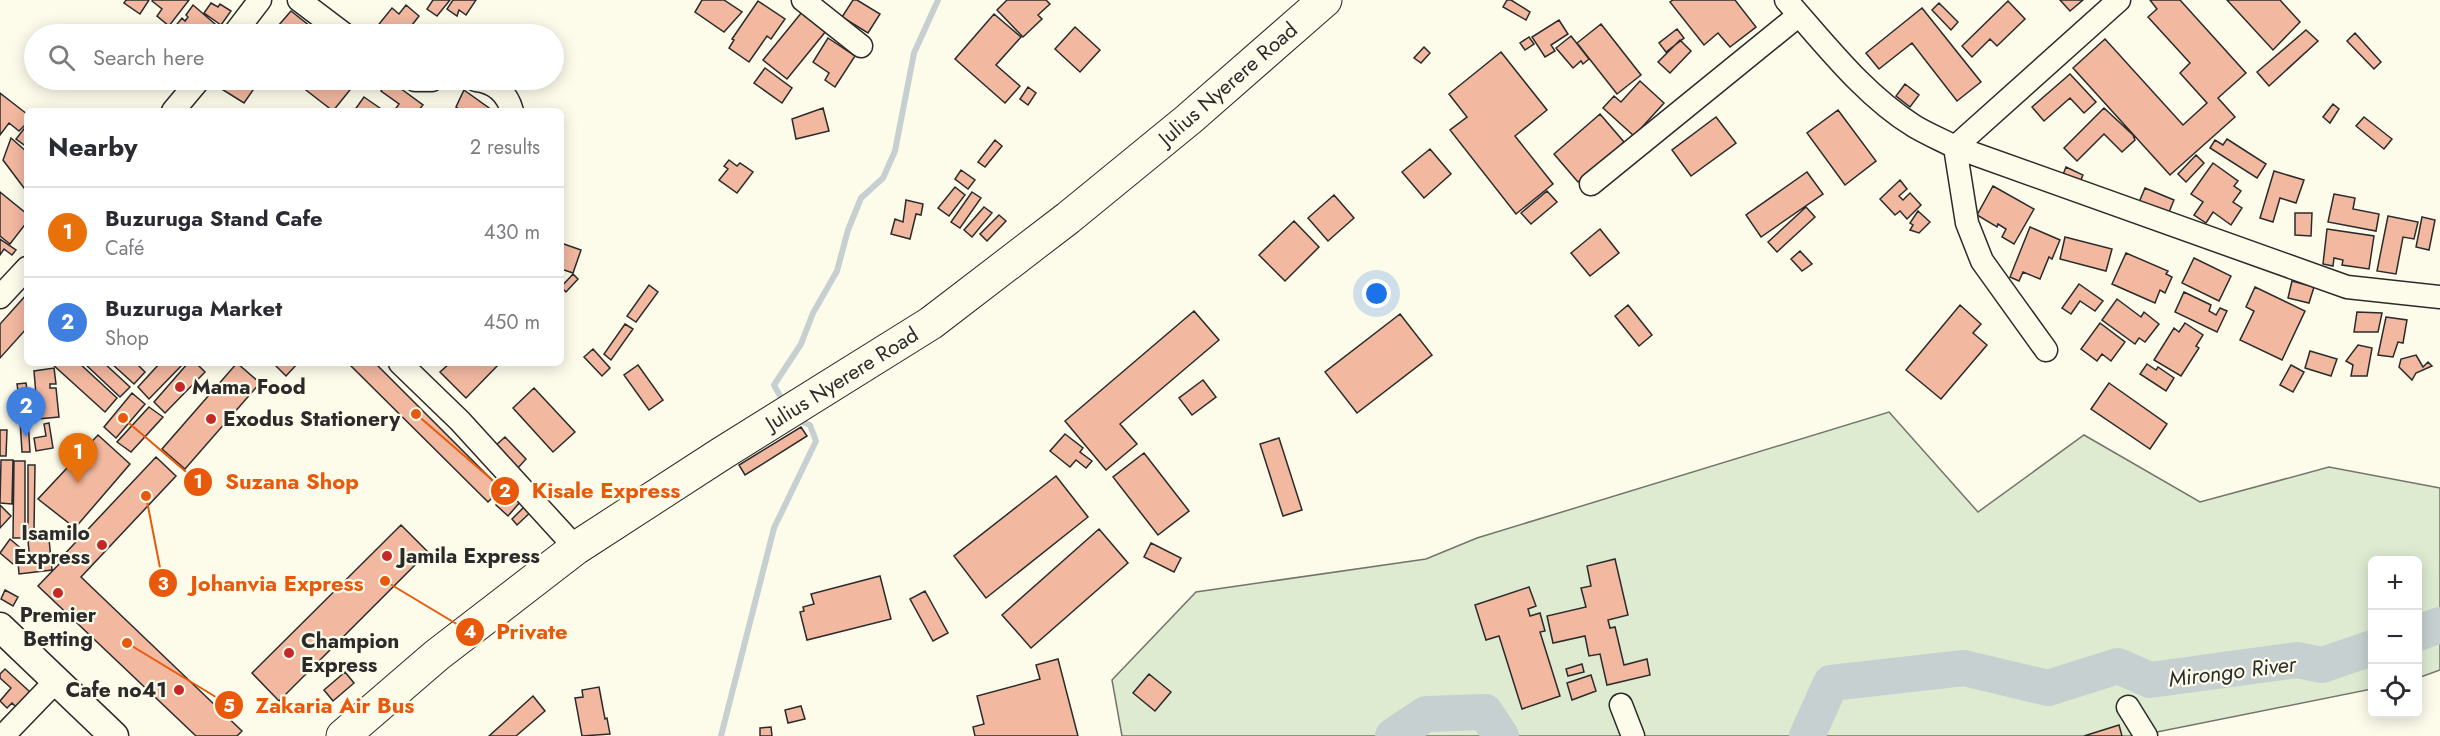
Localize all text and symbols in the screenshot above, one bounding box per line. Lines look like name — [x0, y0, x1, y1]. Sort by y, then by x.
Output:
street label: Julius Nyerere Road — [1150, 15, 1304, 155]
search box — [24, 24, 564, 90]
icon: search — [45, 41, 78, 74]
text: Search here — [93, 41, 204, 73]
text: Nearby — [48, 128, 137, 166]
text: 2 results — [470, 133, 540, 162]
text: Buzuruga Stand Cafe — [105, 202, 323, 234]
text: 1 — [62, 218, 73, 247]
text: 430 m — [484, 218, 540, 247]
text: Café — [105, 234, 144, 263]
your location — [1362, 279, 1391, 308]
text: Buzuruga Market — [105, 292, 282, 324]
text: 2 — [61, 308, 74, 337]
text: 450 m — [483, 308, 540, 337]
street label: Julius Nyerere Road — [757, 320, 924, 440]
text: Shop — [105, 324, 149, 353]
place label: Mama Food — [192, 372, 306, 402]
marker: Mama Food — [173, 380, 187, 394]
pin: 2 — [6, 388, 46, 437]
place label: Exodus Stationery — [223, 404, 401, 434]
marker: Exodus Stationery — [204, 412, 218, 426]
pin: 1 — [58, 434, 98, 483]
callout: Suzana Shop — [183, 462, 371, 502]
text: Suzana Shop — [225, 465, 359, 497]
text: 1 — [193, 469, 203, 495]
callout: Kisale Express — [490, 471, 692, 511]
text: Kisale Express — [532, 474, 680, 506]
text: 2 — [499, 478, 511, 504]
place label: Isamilo Express — [14, 518, 90, 572]
marker: Isamilo Express — [95, 538, 109, 552]
place label: Jamila Express — [395, 541, 540, 571]
marker: Jamila Express — [380, 549, 394, 563]
map controls — [2368, 556, 2422, 718]
button: + — [2368, 556, 2422, 610]
callout: Johanvia Express — [148, 563, 376, 603]
text: Johanvia Express — [186, 567, 364, 599]
text: 3 — [157, 571, 169, 597]
marker: Premier Betting — [51, 586, 65, 600]
place label: Premier Betting — [20, 600, 97, 654]
button: − — [2368, 610, 2422, 664]
callout: Private — [455, 612, 580, 652]
text: Private — [496, 615, 568, 647]
text: 4 — [464, 619, 476, 645]
place label: Champion Express — [301, 626, 399, 680]
marker: Champion Express — [282, 646, 296, 660]
water label: Mirongo River — [2167, 647, 2299, 695]
button: locate — [2368, 664, 2422, 718]
place label: Cafe no41 — [66, 675, 167, 705]
marker: Cafe no41 — [172, 683, 186, 697]
callout: Zakaria Air Bus — [214, 685, 426, 725]
text: Zakaria Air Bus — [256, 689, 414, 721]
text: 5 — [223, 693, 235, 719]

